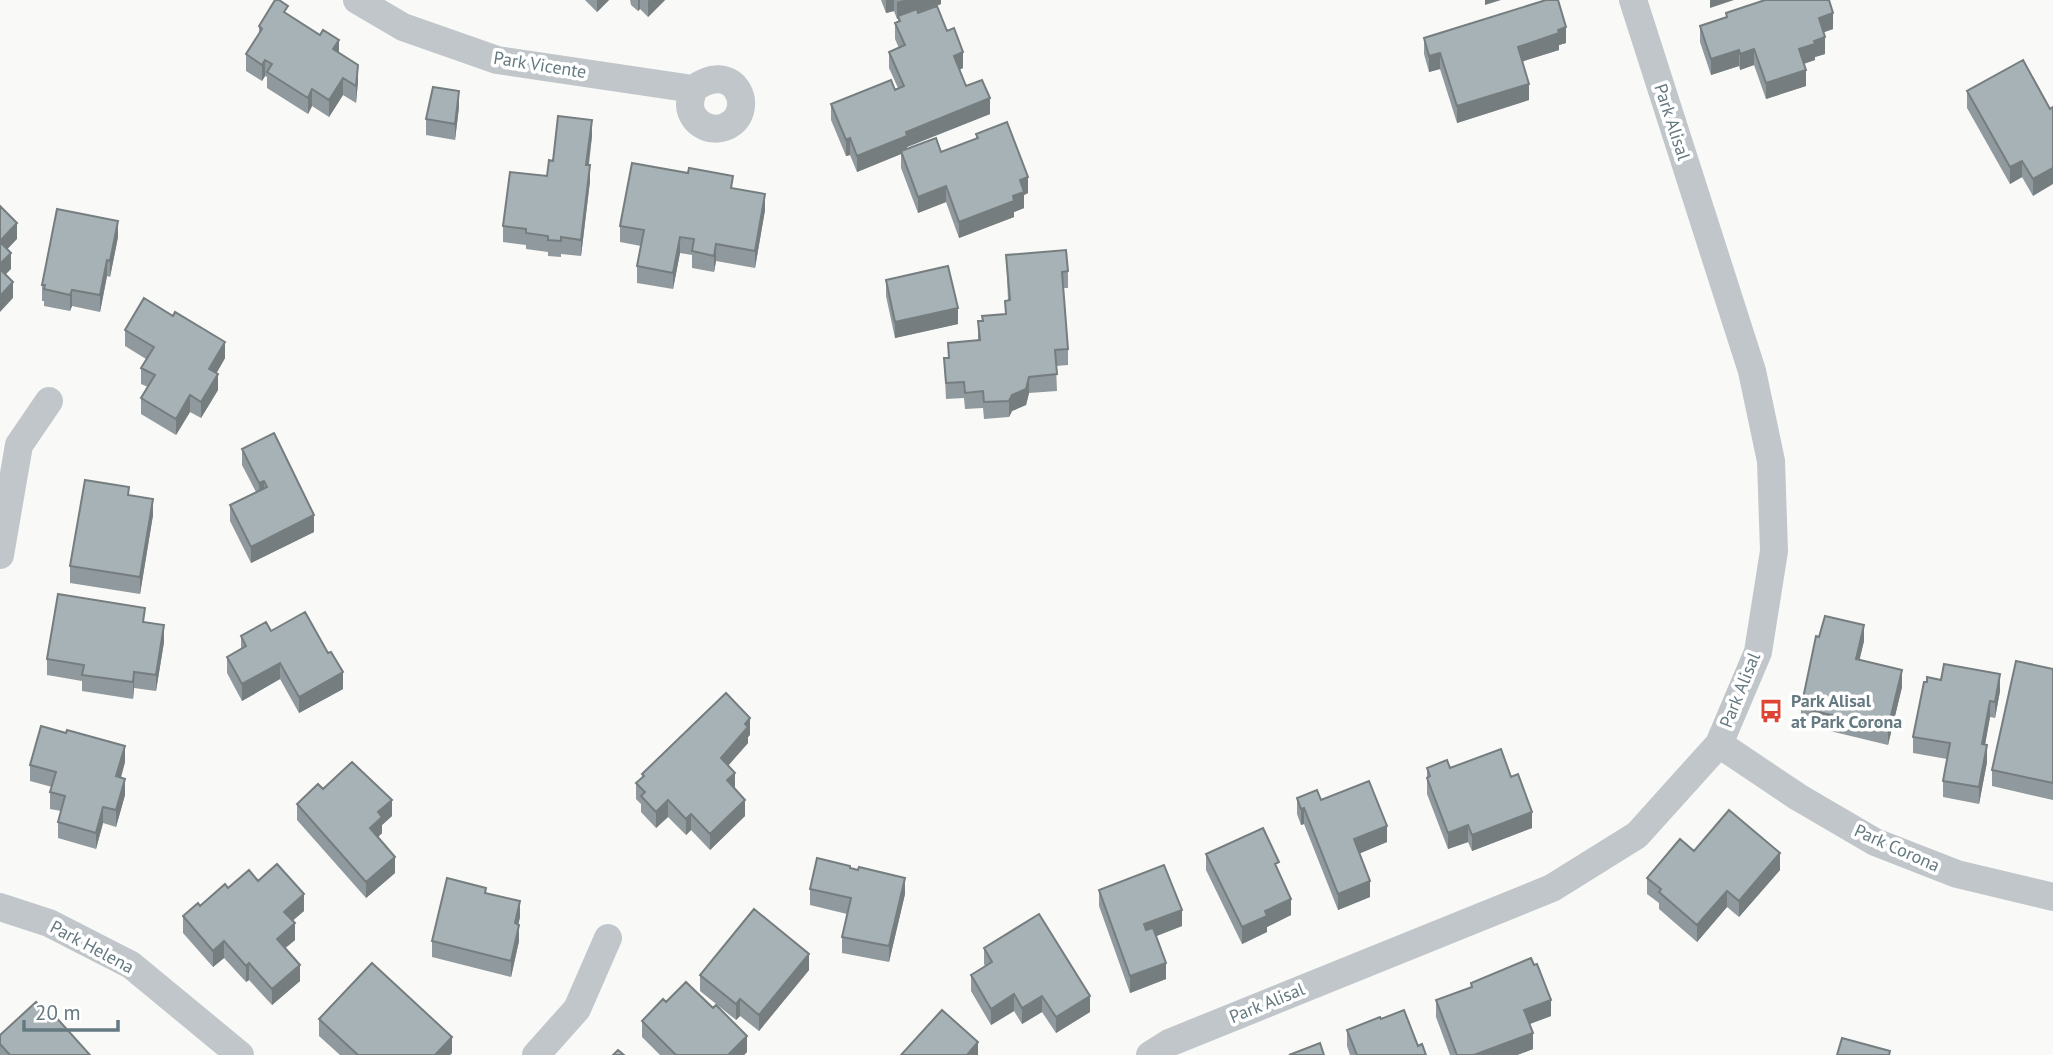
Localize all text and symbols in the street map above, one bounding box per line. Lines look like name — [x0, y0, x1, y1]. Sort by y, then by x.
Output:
street label: Park Vicente — [492, 46, 588, 83]
street label: Park Alisal — [1649, 81, 1696, 164]
street label: Park Alisal — [1714, 648, 1765, 731]
place label: Park Alisal at Park Corona — [1791, 689, 1902, 733]
bus stop icon: Park Alisal at Park Corona — [1757, 697, 1785, 725]
street label: Park Corona — [1851, 818, 1944, 877]
street label: Park Helena — [46, 915, 138, 978]
street label: Park Alisal — [1226, 977, 1309, 1028]
scale bar — [24, 988, 119, 1032]
text: 20 m — [35, 999, 81, 1026]

